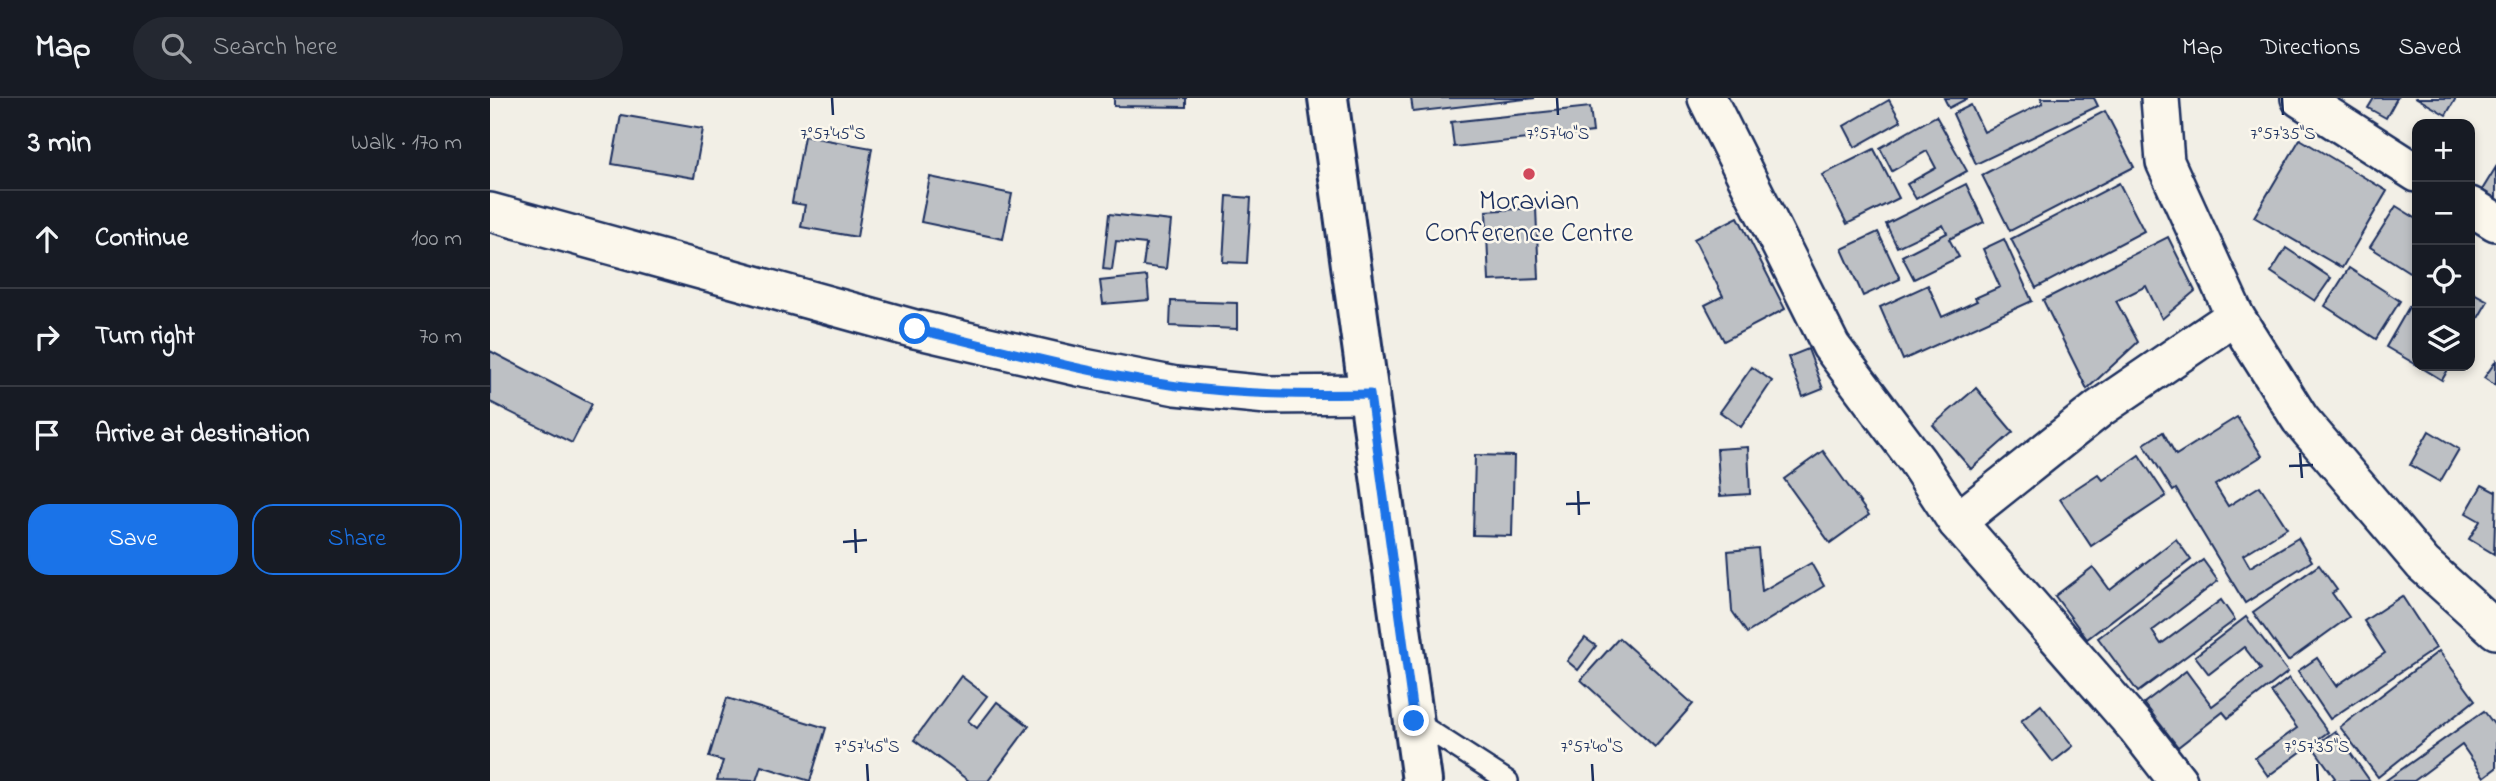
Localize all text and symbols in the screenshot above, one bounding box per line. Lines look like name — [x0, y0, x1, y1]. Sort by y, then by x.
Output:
search box — [133, 17, 623, 80]
text: Map — [35, 24, 91, 72]
icon: search — [157, 29, 195, 67]
text: Search here — [213, 29, 337, 67]
text: Map — [2182, 31, 2223, 66]
text: Directions — [2261, 31, 2360, 66]
text: Saved — [2398, 31, 2461, 66]
map controls — [2412, 119, 2475, 371]
button: + — [2412, 119, 2475, 182]
text: 3 min — [28, 122, 91, 166]
text: 7°57'45"S — [800, 122, 866, 148]
text: 7°57'40"S — [1527, 122, 1589, 148]
text: 7°57'35"S — [2250, 122, 2316, 148]
text: Walk · 170 m — [351, 127, 462, 160]
marker: Moravian Conference Centre — [1521, 166, 1537, 182]
place label: Moravian Conference Centre — [1425, 182, 1634, 255]
button: − — [2412, 182, 2475, 245]
icon: ahead — [28, 220, 66, 258]
text: Continue — [95, 220, 188, 258]
text: 100 m — [411, 223, 462, 256]
button: locate — [2412, 245, 2475, 308]
button: layers — [2412, 308, 2475, 371]
route start — [899, 313, 930, 344]
icon: right — [28, 318, 66, 356]
text: Turn right — [95, 318, 195, 356]
text: 70 m — [419, 321, 462, 354]
icon: arrive — [28, 416, 66, 454]
text: Arrive at destination — [95, 416, 310, 454]
button: Save — [28, 504, 238, 575]
button: Share — [252, 504, 462, 575]
route end — [1398, 705, 1429, 736]
text: 7°57'45"S — [834, 735, 900, 761]
text: 7°57'40"S — [1561, 735, 1623, 761]
text: 7°57'35"S — [2284, 735, 2350, 761]

